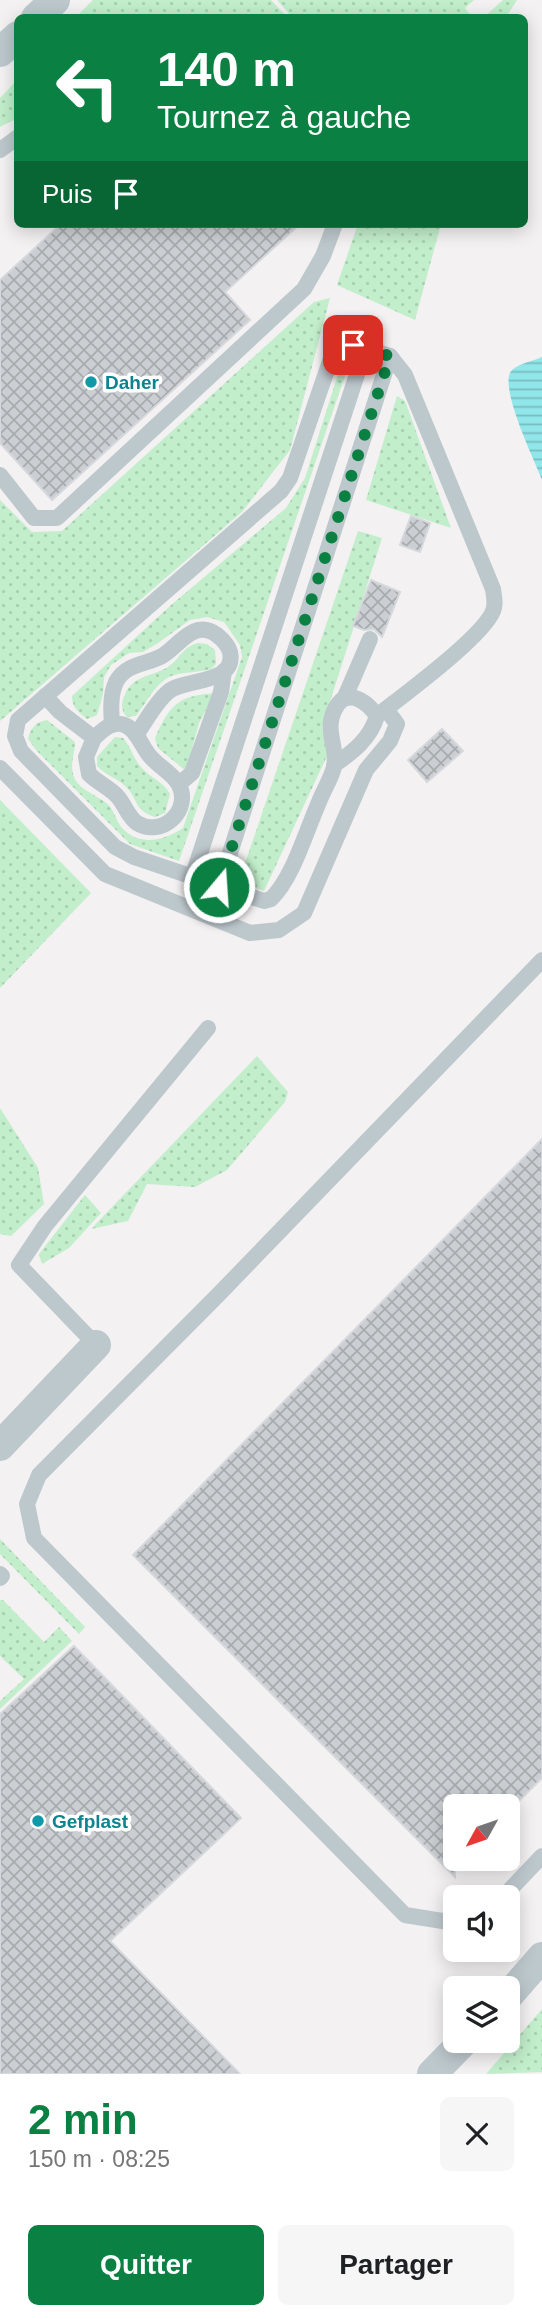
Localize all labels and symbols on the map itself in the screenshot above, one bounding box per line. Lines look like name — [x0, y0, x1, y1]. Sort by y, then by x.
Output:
pin — [323, 315, 383, 375]
place label: Daher — [105, 372, 159, 393]
marker: Daher — [83, 374, 99, 390]
position arrow — [182, 850, 256, 924]
north arrow — [443, 1794, 520, 1871]
place label: Gefplast — [52, 1811, 129, 1832]
marker: Gefplast — [30, 1813, 46, 1829]

